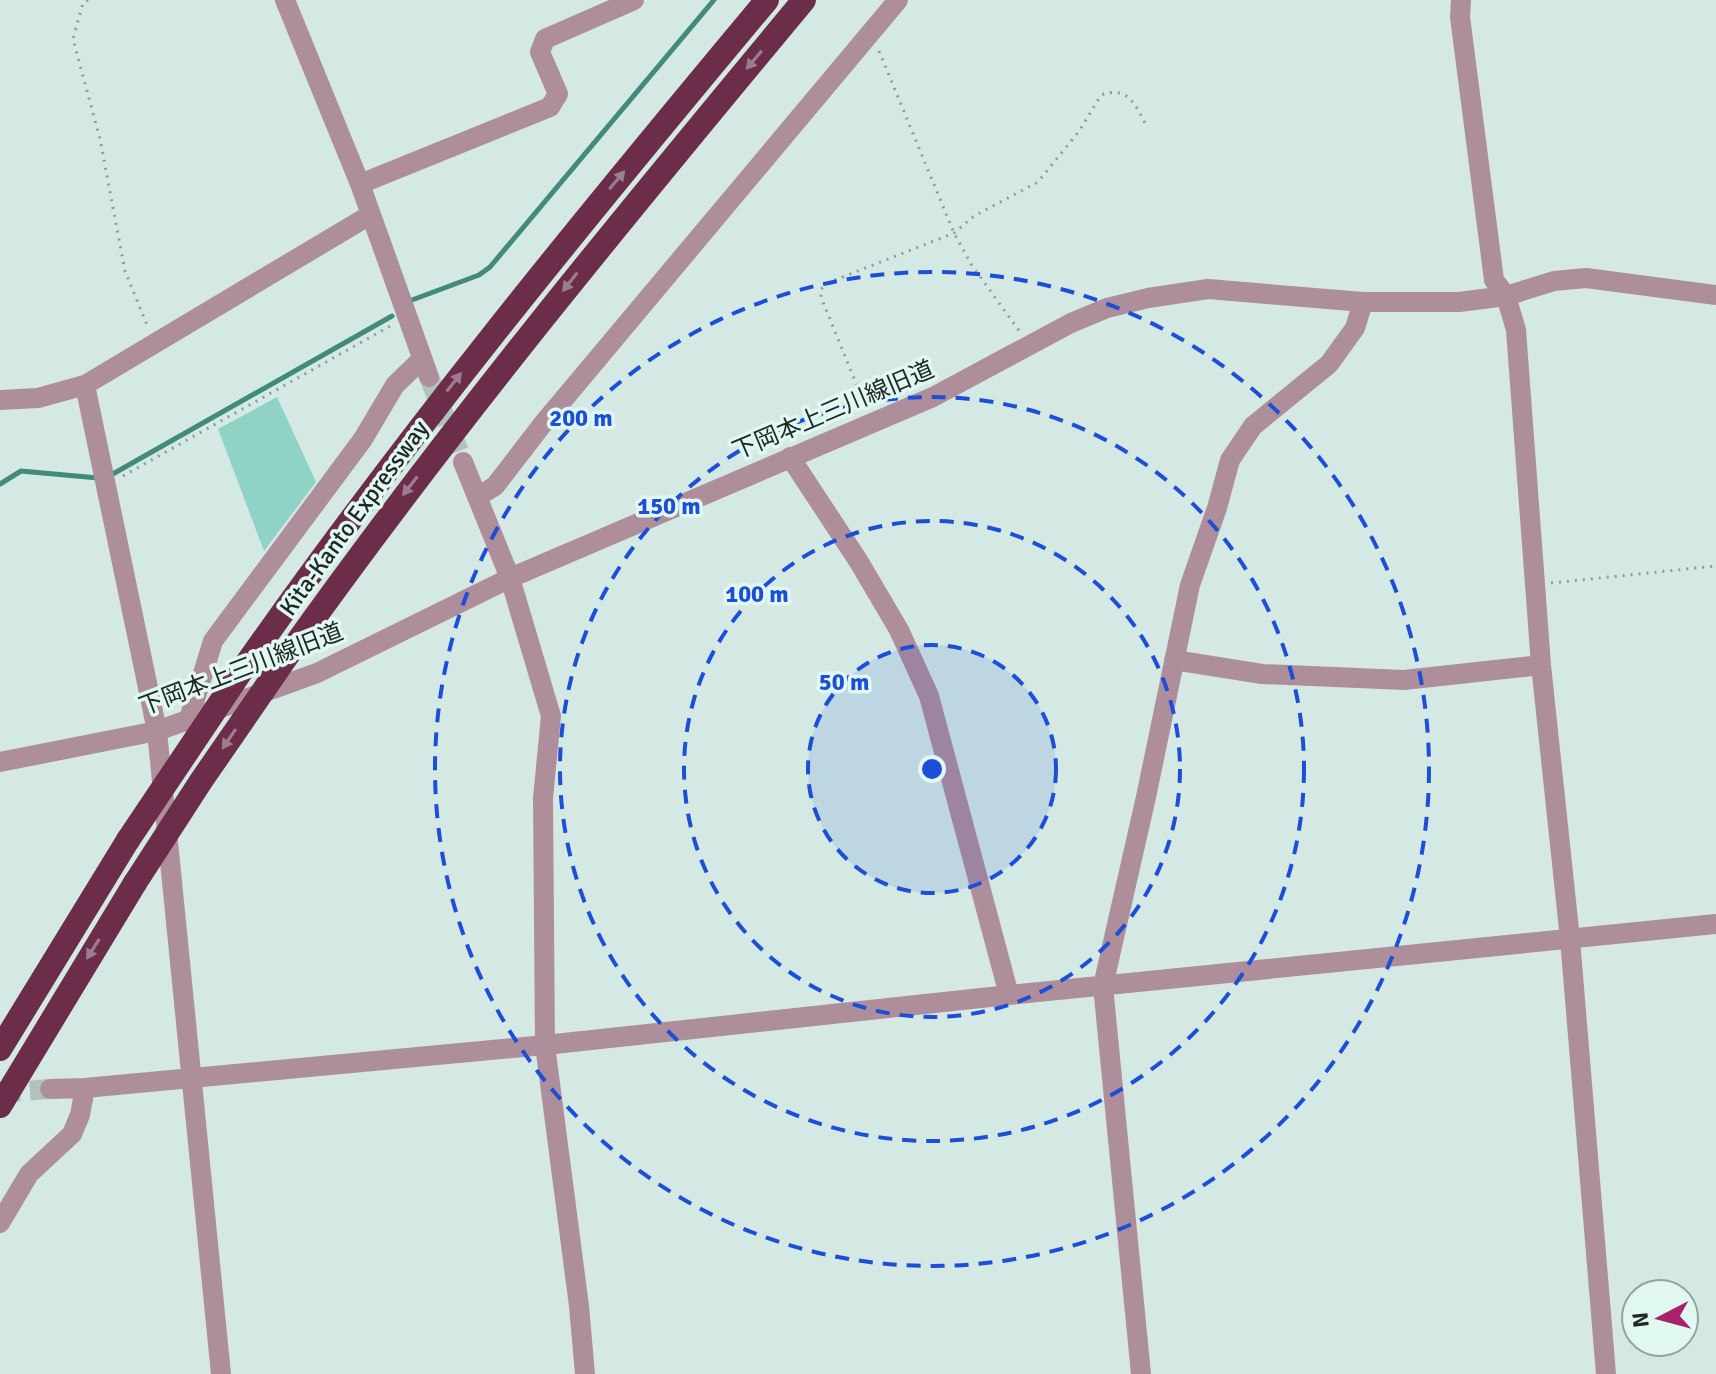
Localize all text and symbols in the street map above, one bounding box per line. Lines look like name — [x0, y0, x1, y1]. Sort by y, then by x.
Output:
one-way arrow — [746, 50, 763, 70]
one-way arrow — [608, 170, 625, 190]
one-way arrow — [563, 272, 579, 292]
street label: 下岡本上三川線旧道 — [728, 354, 938, 466]
one-way arrow — [445, 372, 462, 392]
text: 200 m — [549, 403, 613, 433]
street label: Kita-Kanto Expressway — [273, 414, 435, 622]
one-way arrow — [403, 476, 419, 497]
text: 150 m — [637, 491, 701, 521]
text: 100 m — [725, 579, 789, 609]
street label: 下岡本上三川線旧道 — [135, 616, 347, 722]
text: 50 m — [819, 667, 869, 697]
one-way arrow — [222, 728, 237, 749]
centre of rings — [918, 755, 946, 783]
one-way arrow — [87, 938, 101, 960]
north arrow — [1620, 1278, 1700, 1358]
text: N — [1626, 1311, 1655, 1329]

